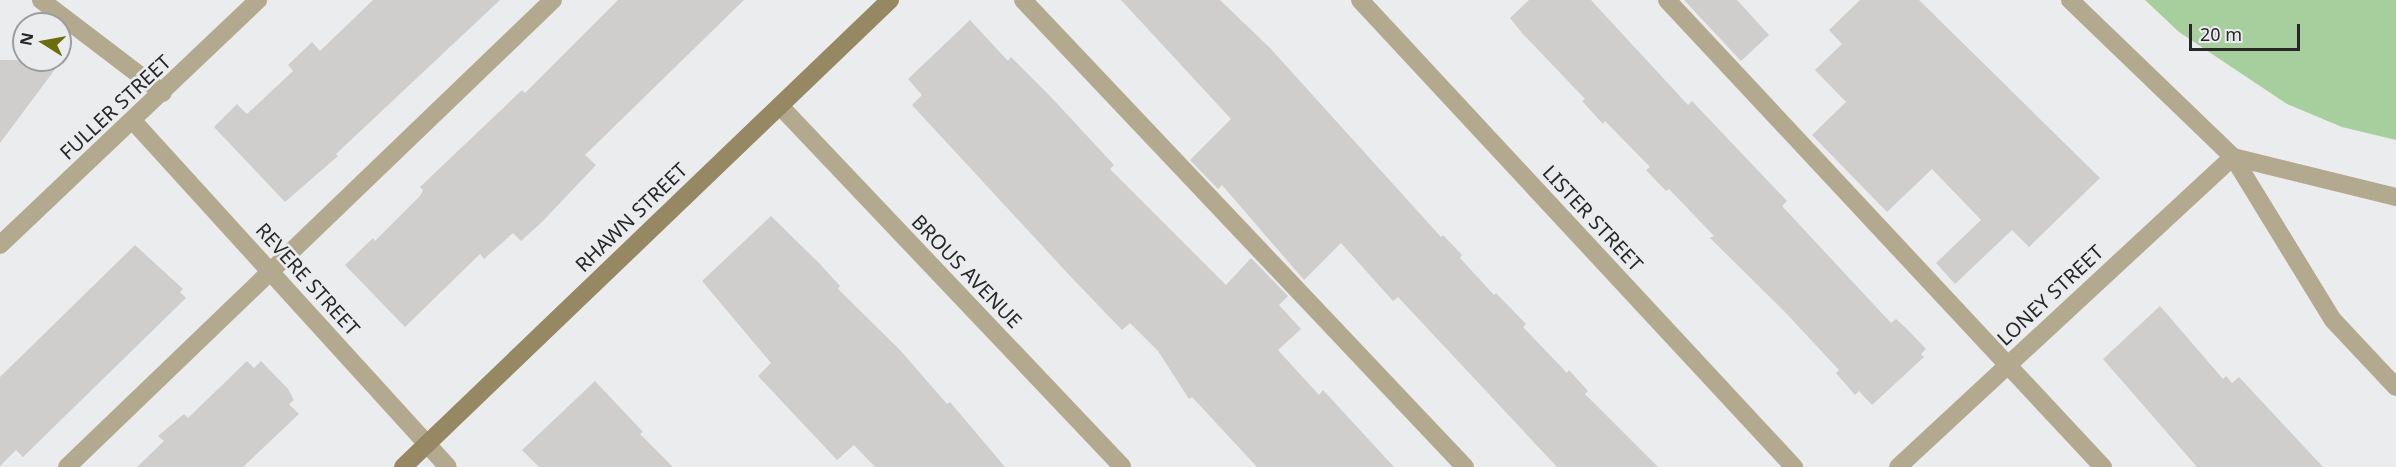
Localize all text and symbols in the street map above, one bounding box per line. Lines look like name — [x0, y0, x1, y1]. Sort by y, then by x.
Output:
north arrow — [12, 12, 72, 72]
scale bar — [2192, 12, 2303, 50]
text: 20 m — [2200, 22, 2242, 46]
text: N — [14, 30, 38, 47]
street label: FULLER STREET — [55, 50, 175, 164]
street label: RHAWN STREET — [570, 158, 692, 276]
street label: LISTER STREET — [1538, 160, 1648, 276]
street label: BROUS AVENUE — [907, 209, 1027, 333]
street label: REVERE STREET — [251, 218, 365, 340]
street label: LONEY STREET — [1992, 240, 2108, 350]

